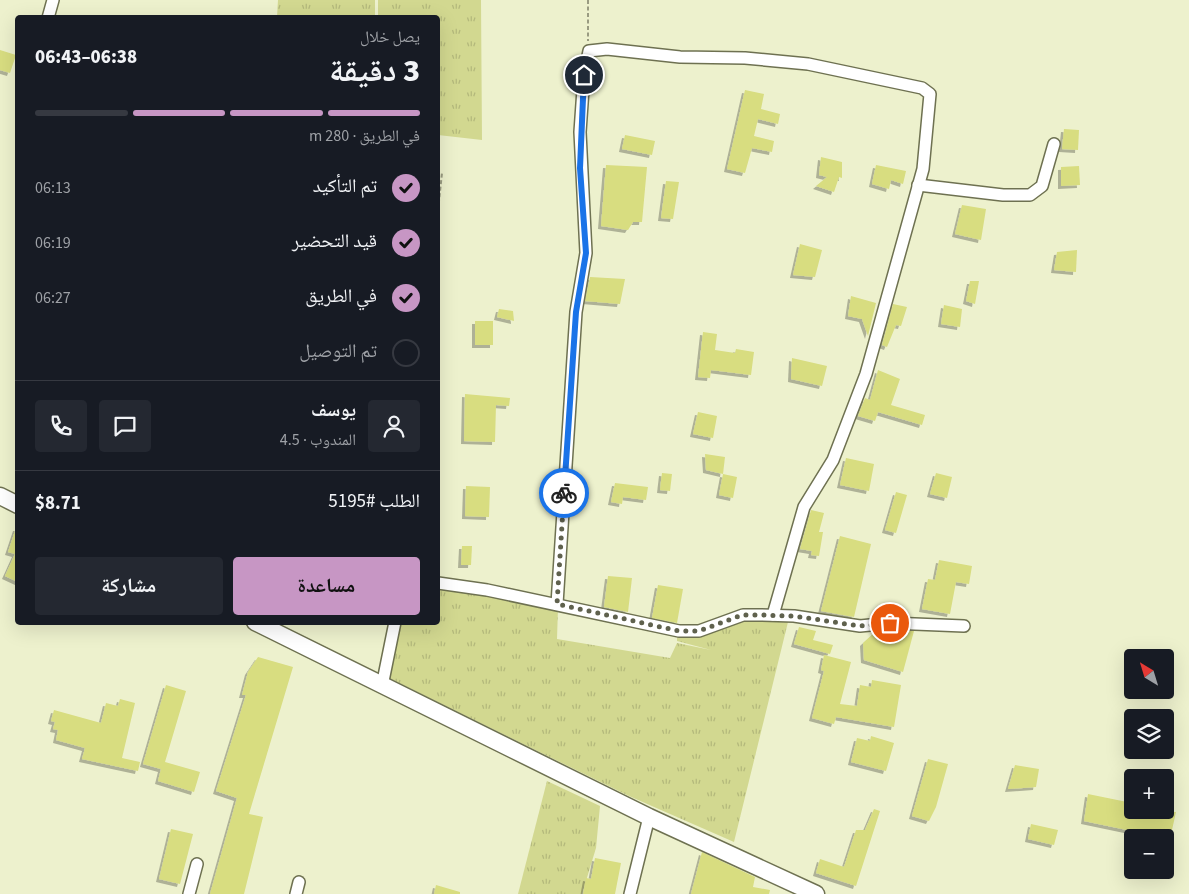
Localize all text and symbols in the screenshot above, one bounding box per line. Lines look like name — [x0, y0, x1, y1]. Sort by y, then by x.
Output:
text: يصل خلال — [360, 26, 420, 48]
text: 06:38–06:43 — [35, 44, 137, 71]
text: 3 دقيقة — [329, 48, 420, 94]
pin — [563, 54, 605, 96]
icon: home — [570, 61, 598, 89]
text: في الطريق · 280 m — [309, 125, 420, 147]
text: تم التأكيد — [313, 173, 377, 200]
icon: check — [392, 174, 420, 202]
text: 06:13 — [35, 177, 71, 199]
text: قيد التحضير — [292, 228, 377, 255]
icon: check — [392, 229, 420, 257]
text: 06:19 — [35, 232, 71, 254]
text: في الطريق — [305, 283, 377, 310]
icon: check — [392, 284, 420, 312]
text: 06:27 — [35, 287, 71, 309]
text: تم التوصيل — [299, 338, 377, 365]
text: يوسف — [311, 397, 356, 424]
button: phone — [35, 400, 87, 452]
button: chat — [99, 400, 151, 452]
button: person — [368, 400, 420, 452]
text: المندوب · 4.5 — [280, 429, 356, 451]
courier — [539, 468, 589, 518]
icon: bike — [550, 479, 578, 507]
text: الطلب #5195 — [328, 488, 420, 515]
text: $8.71 — [35, 490, 81, 517]
button: مشاركة — [35, 557, 223, 615]
button: مساعدة — [233, 557, 420, 615]
pin — [869, 602, 911, 644]
icon: bag — [876, 609, 904, 637]
north arrow — [1124, 649, 1174, 699]
map controls — [1124, 649, 1174, 879]
button: layers — [1124, 709, 1174, 759]
button: + — [1124, 769, 1174, 819]
button: − — [1124, 829, 1174, 879]

